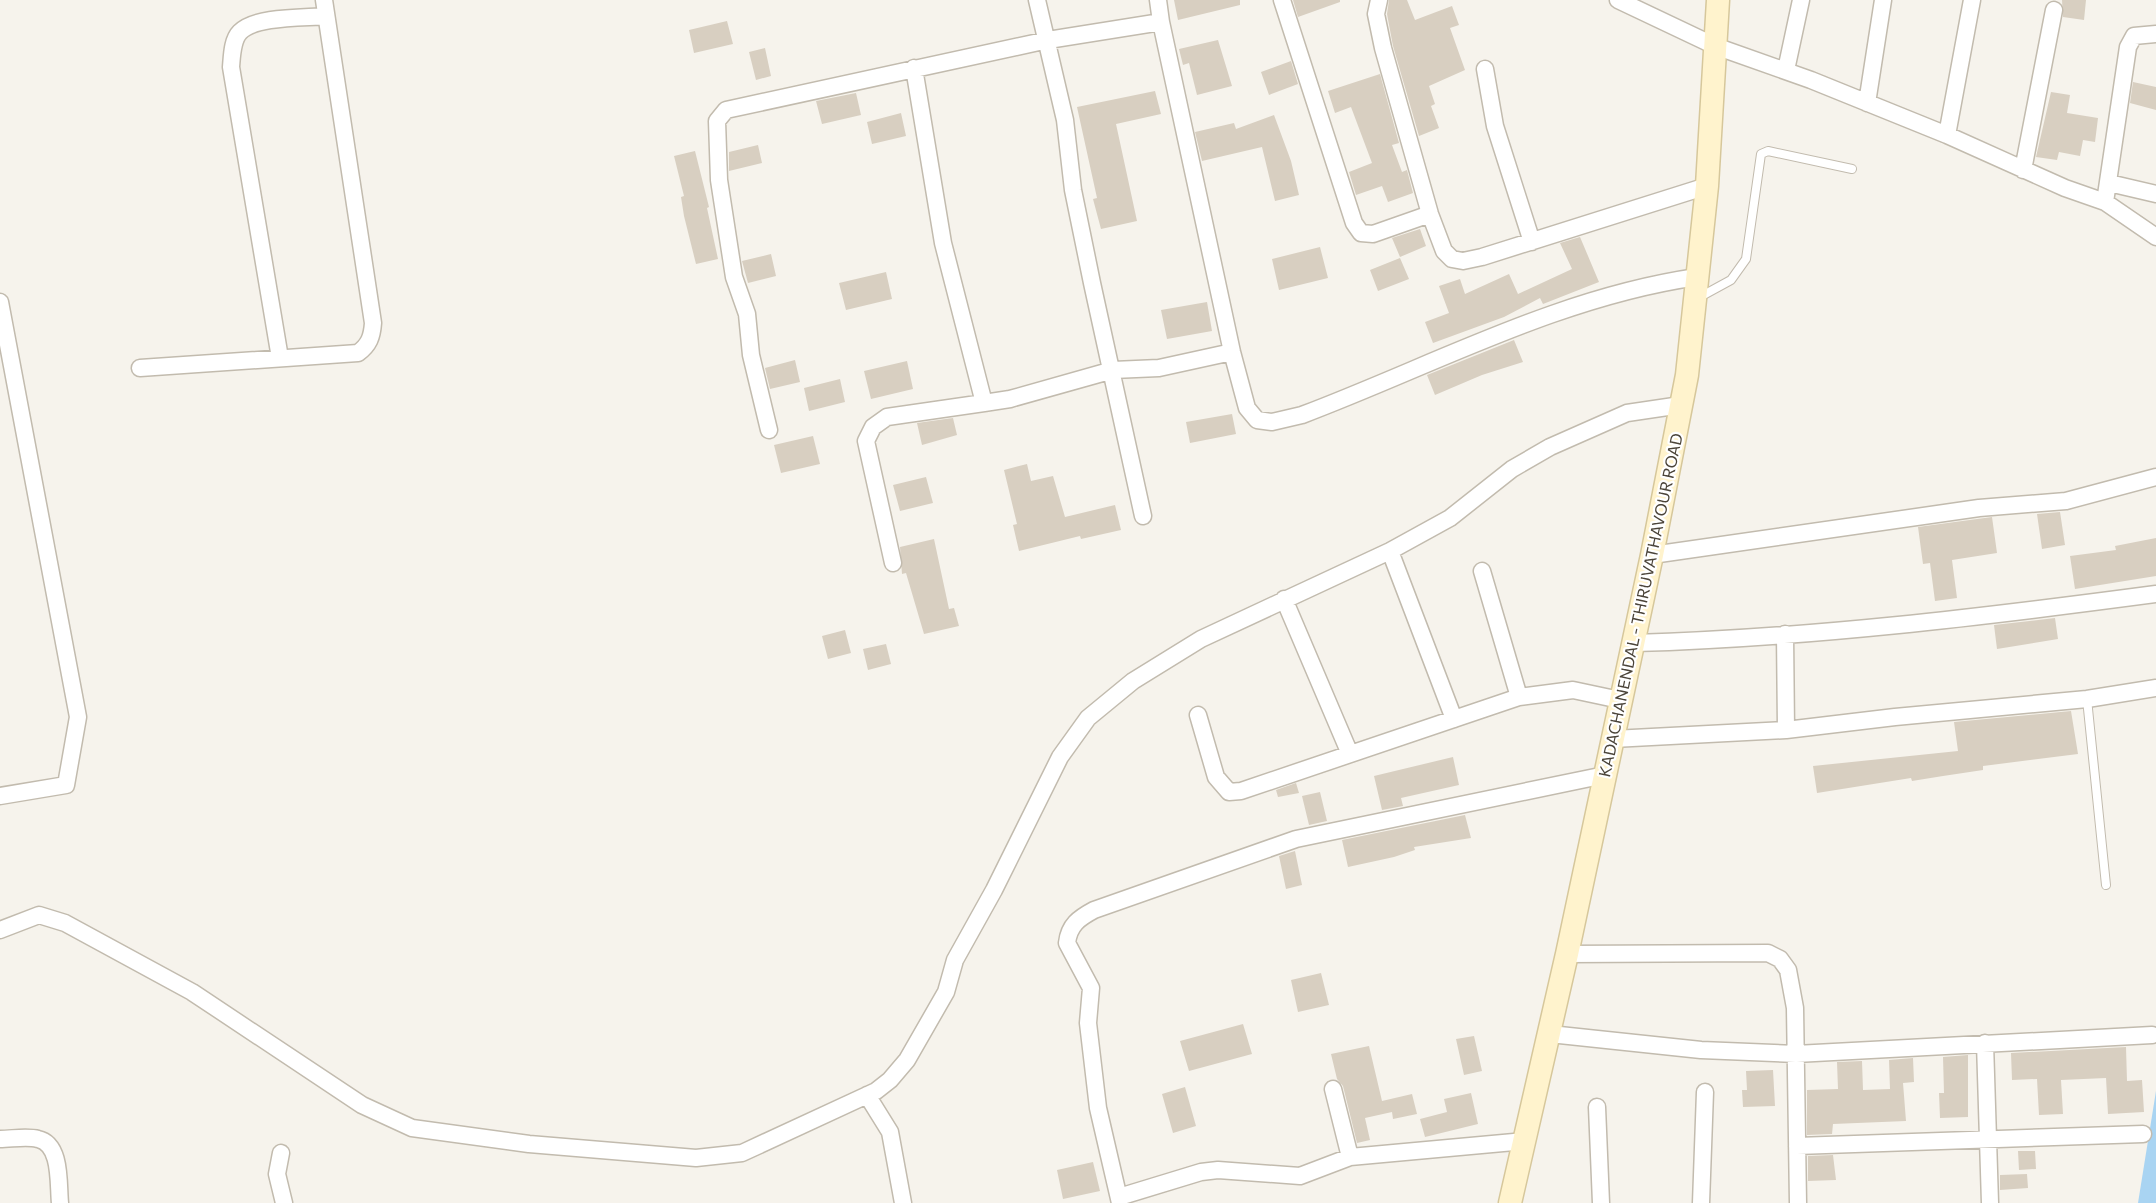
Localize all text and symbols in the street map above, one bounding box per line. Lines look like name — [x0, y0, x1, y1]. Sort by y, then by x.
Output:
street label: KADACHANENDAL - THIRUVATHAVOUR ROAD — [1594, 431, 1686, 779]

